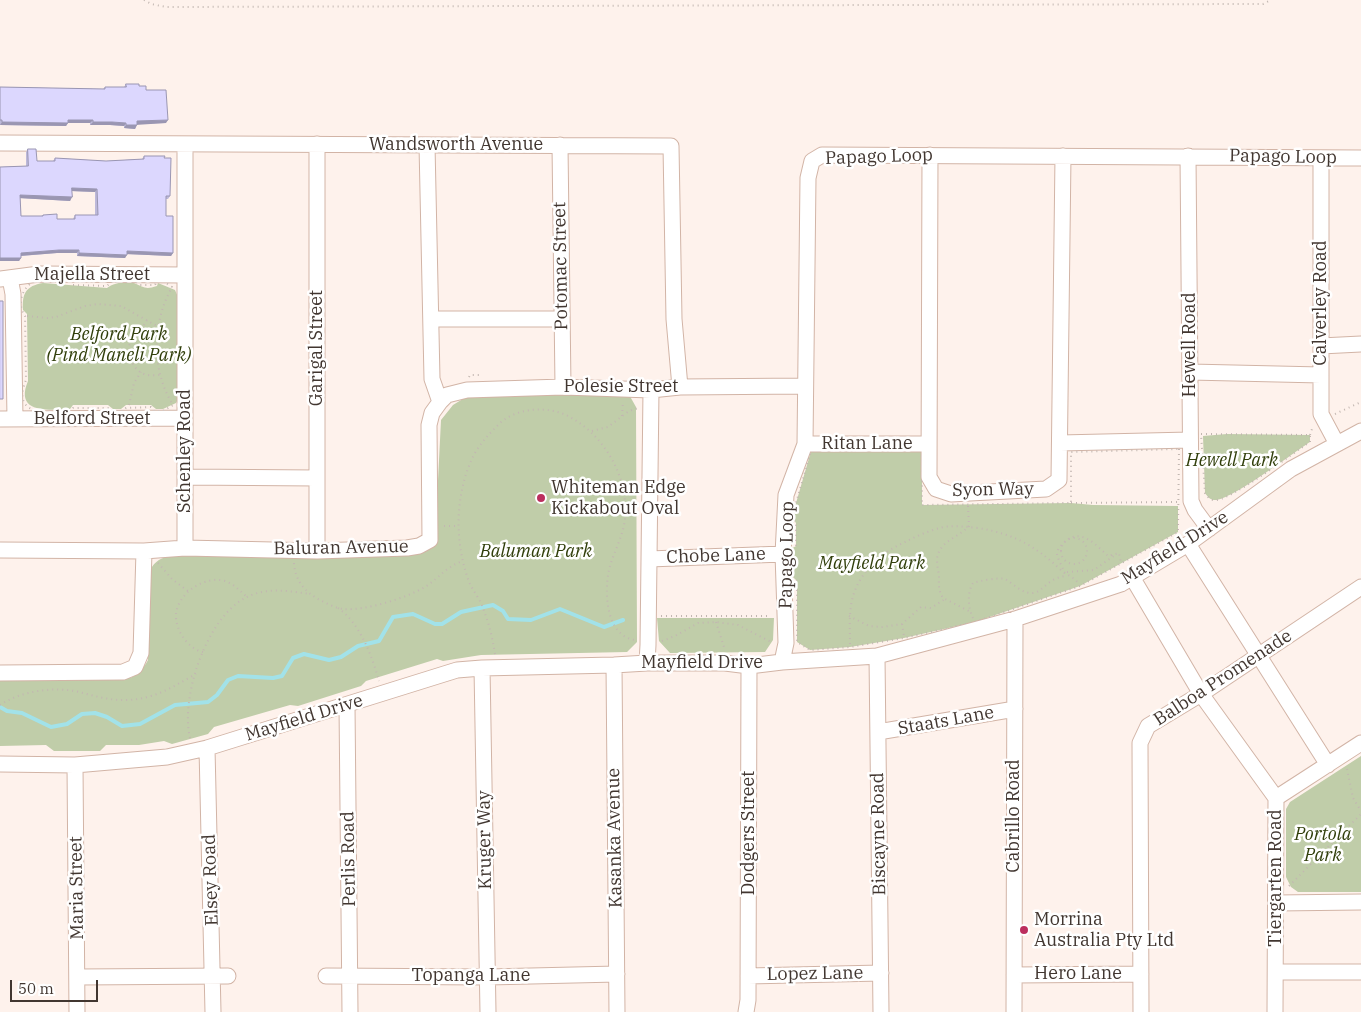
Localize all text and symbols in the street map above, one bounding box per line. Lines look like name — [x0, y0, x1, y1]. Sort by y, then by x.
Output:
street label: Wandsworth Avenue — [369, 134, 543, 156]
street label: Papago Loop — [825, 144, 933, 170]
street label: Papago Loop — [1229, 145, 1337, 169]
street label: Potomac Street — [549, 202, 573, 330]
street label: Calverley Road — [1310, 240, 1332, 366]
street label: Majella Street — [34, 264, 150, 286]
street label: Garigal Street — [306, 290, 328, 406]
street label: Hewell Road — [1179, 292, 1201, 398]
park label: Belford Park (Pind Maneli Park) — [47, 324, 191, 366]
street label: Polesie Street — [564, 376, 678, 398]
street label: Schenley Road — [174, 389, 196, 513]
street label: Belford Street — [34, 408, 150, 430]
street label: Ritan Lane — [821, 433, 913, 455]
park label: Hewell Park — [1186, 450, 1278, 472]
place label: Whiteman Edge Kickabout Oval — [551, 477, 686, 520]
street label: Syon Way — [952, 478, 1034, 502]
marker: Whiteman Edge Kickabout Oval — [535, 492, 547, 504]
street label: Papago Loop — [775, 501, 799, 609]
street label: Mayfield Drive — [1118, 507, 1232, 589]
street label: Baluran Avenue — [273, 536, 409, 560]
park label: Baluman Park — [480, 541, 592, 563]
street label: Chobe Lane — [666, 543, 766, 569]
park label: Mayfield Park — [819, 553, 925, 575]
street label: Balboa Promenade — [1150, 625, 1296, 731]
street label: Mayfield Drive — [641, 652, 763, 674]
street label: Mayfield Drive — [243, 690, 365, 746]
street label: Staats Lane — [896, 702, 996, 740]
street label: Cabrillo Road — [1003, 759, 1025, 873]
street label: Kasanka Avenue — [603, 768, 627, 908]
street label: Dodgers Street — [738, 771, 760, 895]
street label: Biscayne Road — [867, 772, 891, 896]
street label: Kruger Way — [473, 790, 497, 890]
street label: Tiergarten Road — [1265, 809, 1287, 947]
street label: Perlis Road — [337, 811, 361, 907]
park label: Portola Park — [1294, 824, 1352, 866]
street label: Elsey Road — [199, 834, 223, 926]
street label: Maria Street — [65, 836, 89, 940]
place label: Morrina Australia Pty Ltd — [1034, 909, 1174, 952]
marker: Morrina Australia Pty Ltd — [1018, 924, 1030, 936]
street label: Lopez Lane — [767, 962, 863, 986]
street label: Hero Lane — [1034, 963, 1122, 985]
street label: Topanga Lane — [411, 965, 531, 987]
scale bar — [12, 970, 100, 1002]
text: 50 m — [18, 979, 54, 998]

